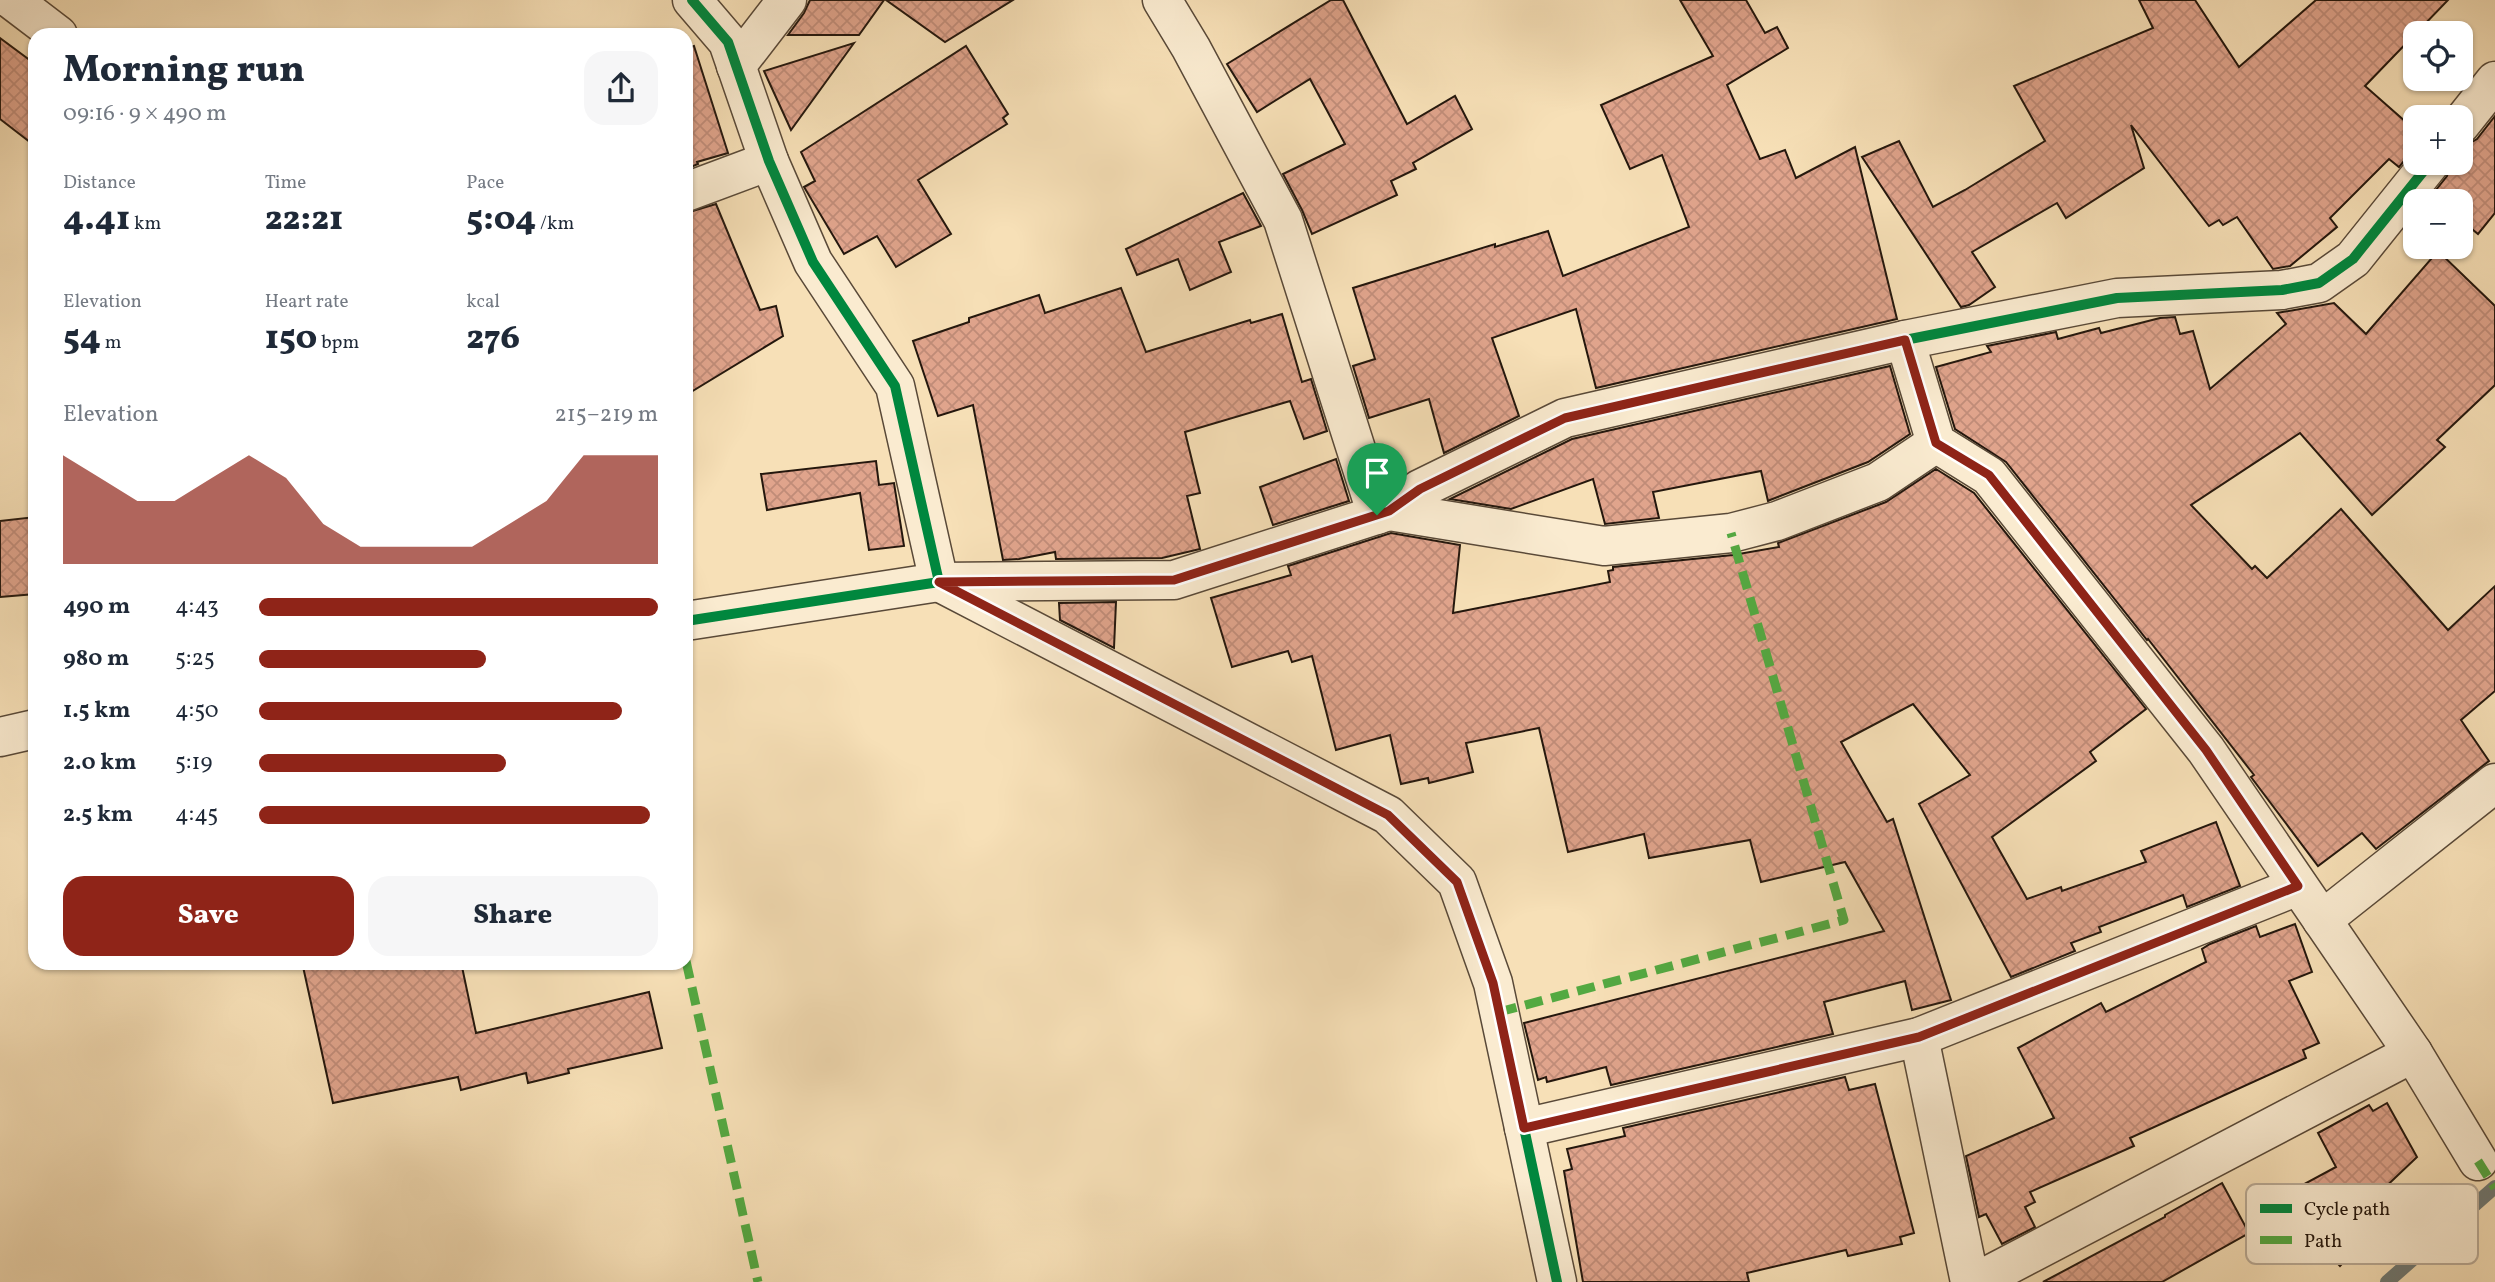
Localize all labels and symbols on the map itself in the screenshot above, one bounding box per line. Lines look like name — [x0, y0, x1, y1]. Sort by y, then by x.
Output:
pin — [1347, 443, 1407, 515]
legend — [2246, 1184, 2478, 1264]
text: Cycle path — [2304, 1197, 2390, 1223]
text: Path — [2304, 1229, 2342, 1255]

